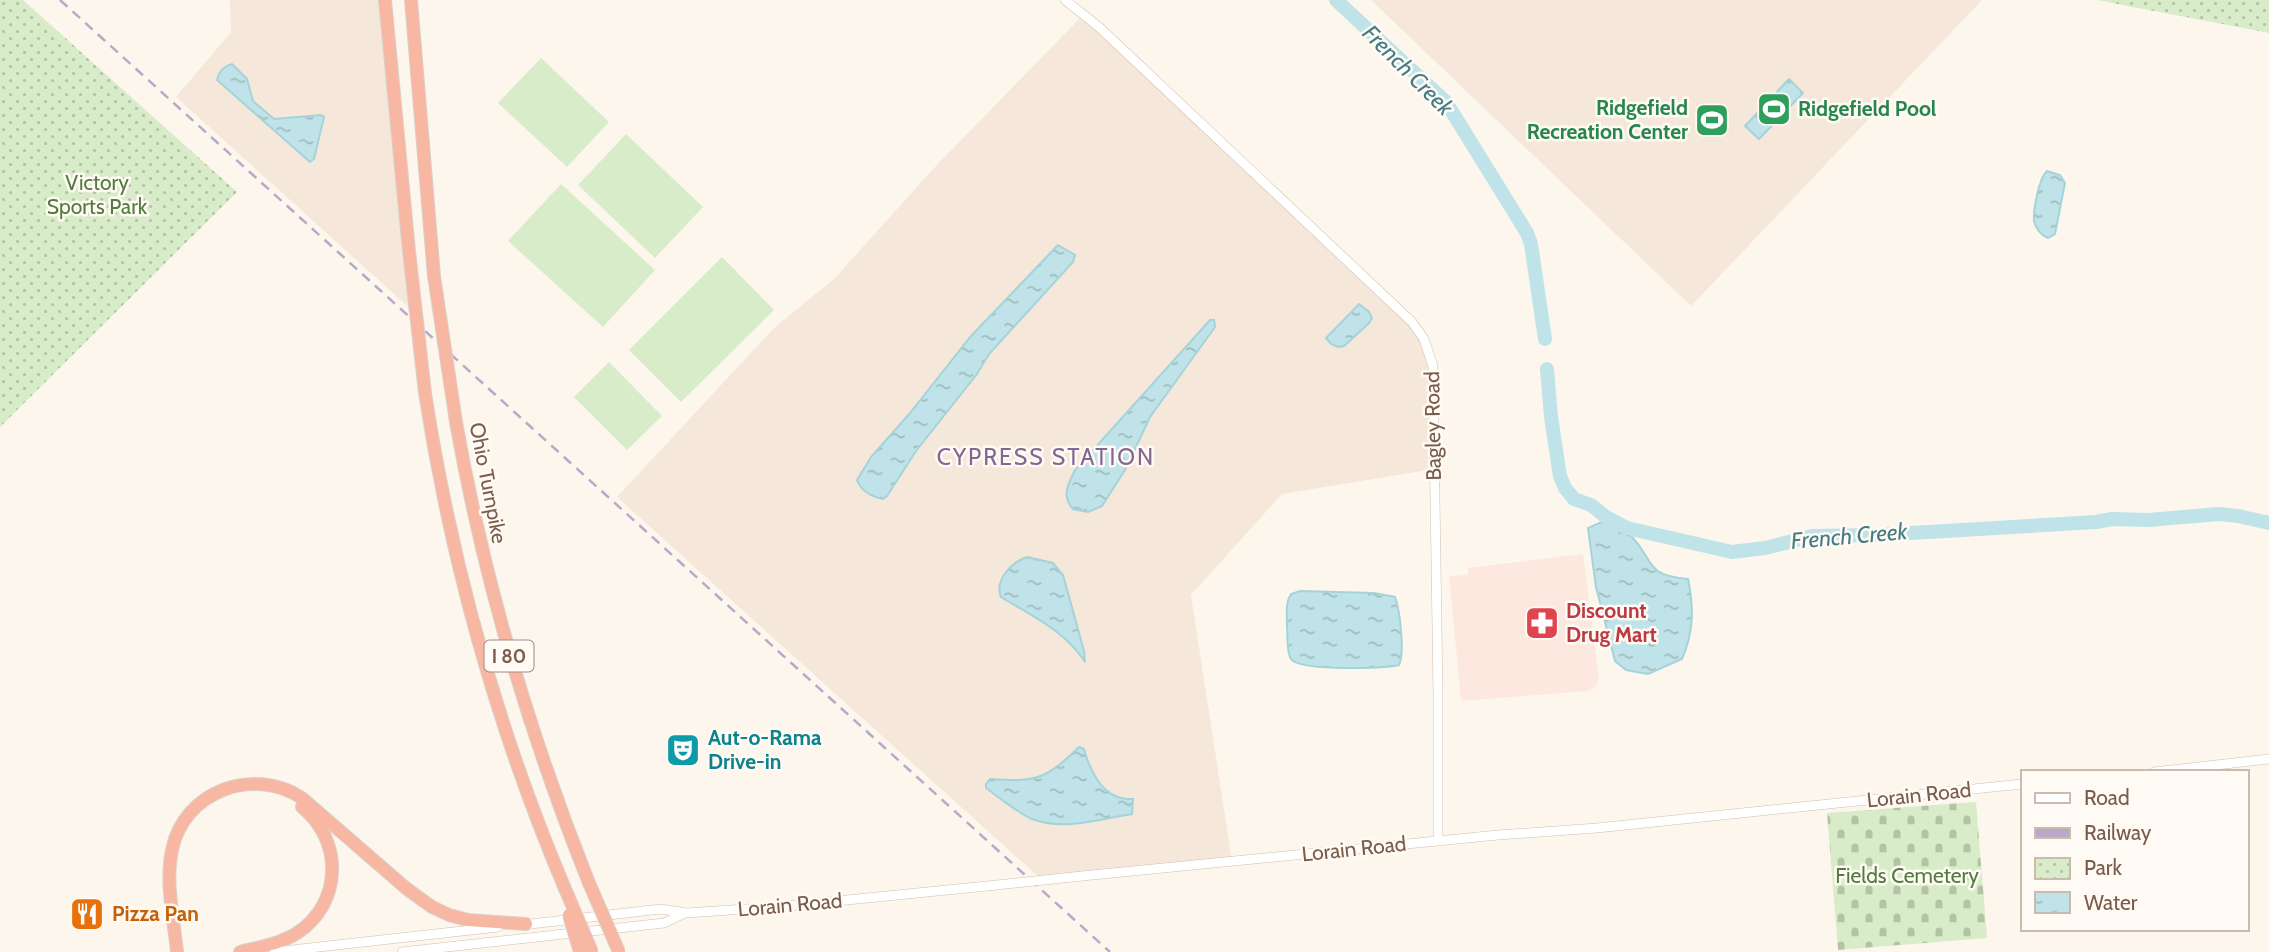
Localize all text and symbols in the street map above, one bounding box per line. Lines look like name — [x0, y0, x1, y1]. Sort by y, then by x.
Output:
water label: French Creek — [1357, 19, 1460, 122]
sports icon: Ridgefield Pool — [1755, 90, 1793, 128]
place label: Ridgefield Recreation Center — [1527, 95, 1688, 144]
place label: Ridgefield Pool — [1798, 96, 1937, 121]
sports icon: Ridgefield Recreation Center — [1693, 101, 1731, 139]
park label: Victory Sports Park — [47, 170, 148, 219]
street label: Bagley Road — [1419, 371, 1446, 481]
street label: Ohio Turnpike — [465, 420, 513, 546]
district label: CYPRESS STATION — [937, 443, 1155, 471]
water label: French Creek — [1790, 517, 1910, 555]
place label: Discount Drug Mart — [1566, 598, 1657, 647]
pharmacy icon: Discount Drug Mart — [1523, 604, 1561, 642]
road number: I 80 — [484, 640, 534, 671]
place label: Aut-o-Rama Drive-in — [708, 725, 822, 774]
theatre icon: Aut-o-Rama Drive-in — [664, 731, 702, 769]
legend — [2021, 770, 2248, 931]
street label: Lorain Road — [1865, 777, 1972, 812]
text: Road — [2084, 785, 2130, 810]
text: Railway — [2084, 820, 2152, 845]
street label: Lorain Road — [1300, 831, 1407, 866]
text: Park — [2084, 855, 2122, 880]
park label: Fields Cemetery — [1835, 863, 1979, 888]
street label: Lorain Road — [737, 887, 843, 922]
text: Water — [2084, 890, 2138, 915]
restaurant icon: Pizza Pan — [68, 895, 106, 933]
place label: Pizza Pan — [112, 901, 199, 926]

